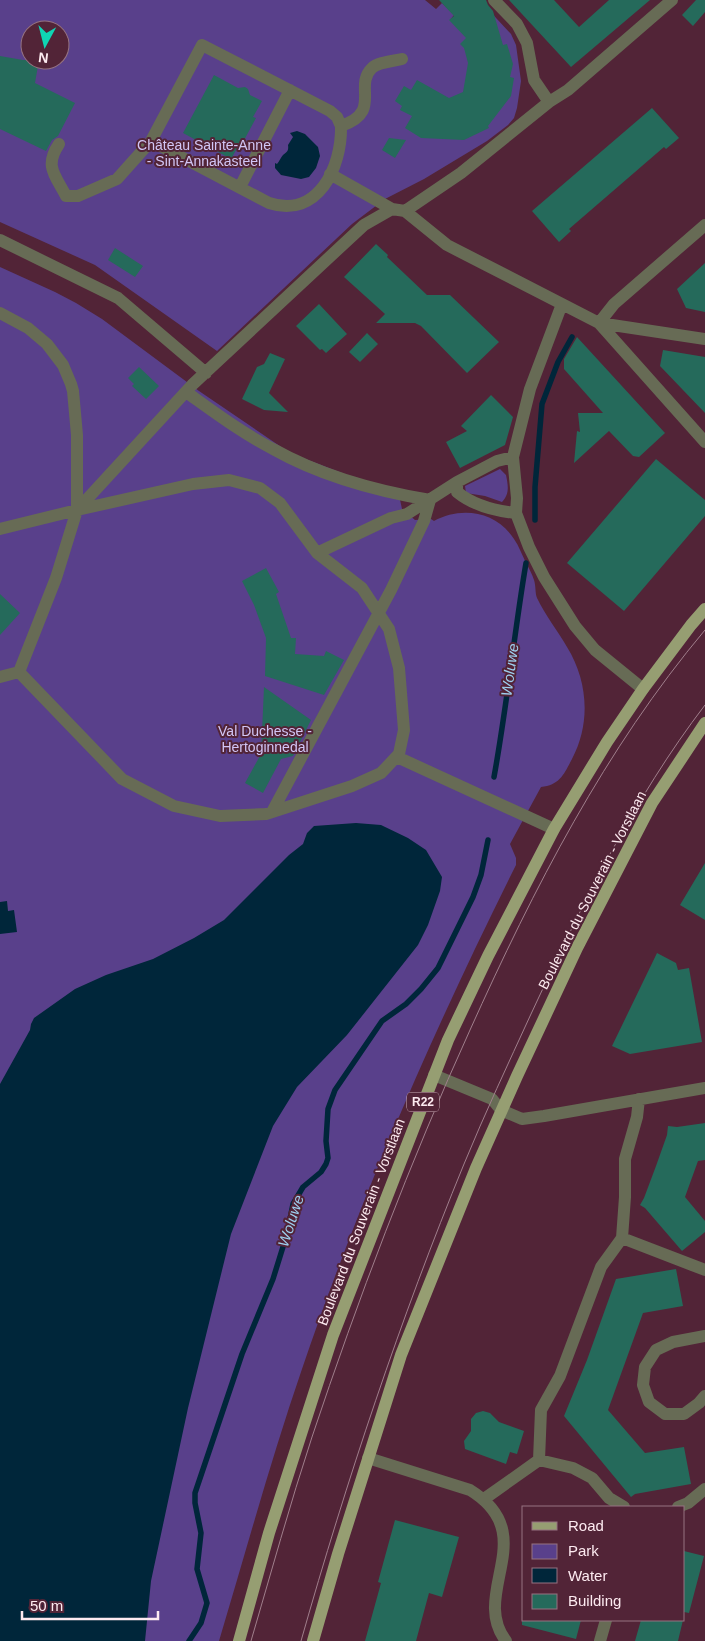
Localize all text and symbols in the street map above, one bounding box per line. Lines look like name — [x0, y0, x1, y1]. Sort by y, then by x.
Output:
north arrow — [20, 20, 70, 70]
text: N — [37, 49, 49, 66]
park label: Château Sainte-Anne - Sint-Annakasteel — [137, 137, 271, 169]
water label: Woluwe — [497, 642, 522, 698]
park label: Val Duchesse - Hertoginnedal — [218, 723, 312, 755]
street label: Boulevard du Souverain - Vorstlaan — [535, 788, 649, 992]
road number: R22 — [407, 1092, 439, 1112]
street label: Boulevard du Souverain - Vorstlaan — [314, 1116, 408, 1328]
water label: Woluwe — [274, 1193, 307, 1249]
legend — [522, 1506, 685, 1621]
text: Road — [568, 1517, 604, 1534]
text: Park — [568, 1542, 599, 1559]
text: Water — [568, 1567, 607, 1584]
scale bar — [22, 1588, 159, 1620]
text: Building — [568, 1592, 621, 1609]
text: 50 m — [30, 1597, 63, 1614]

